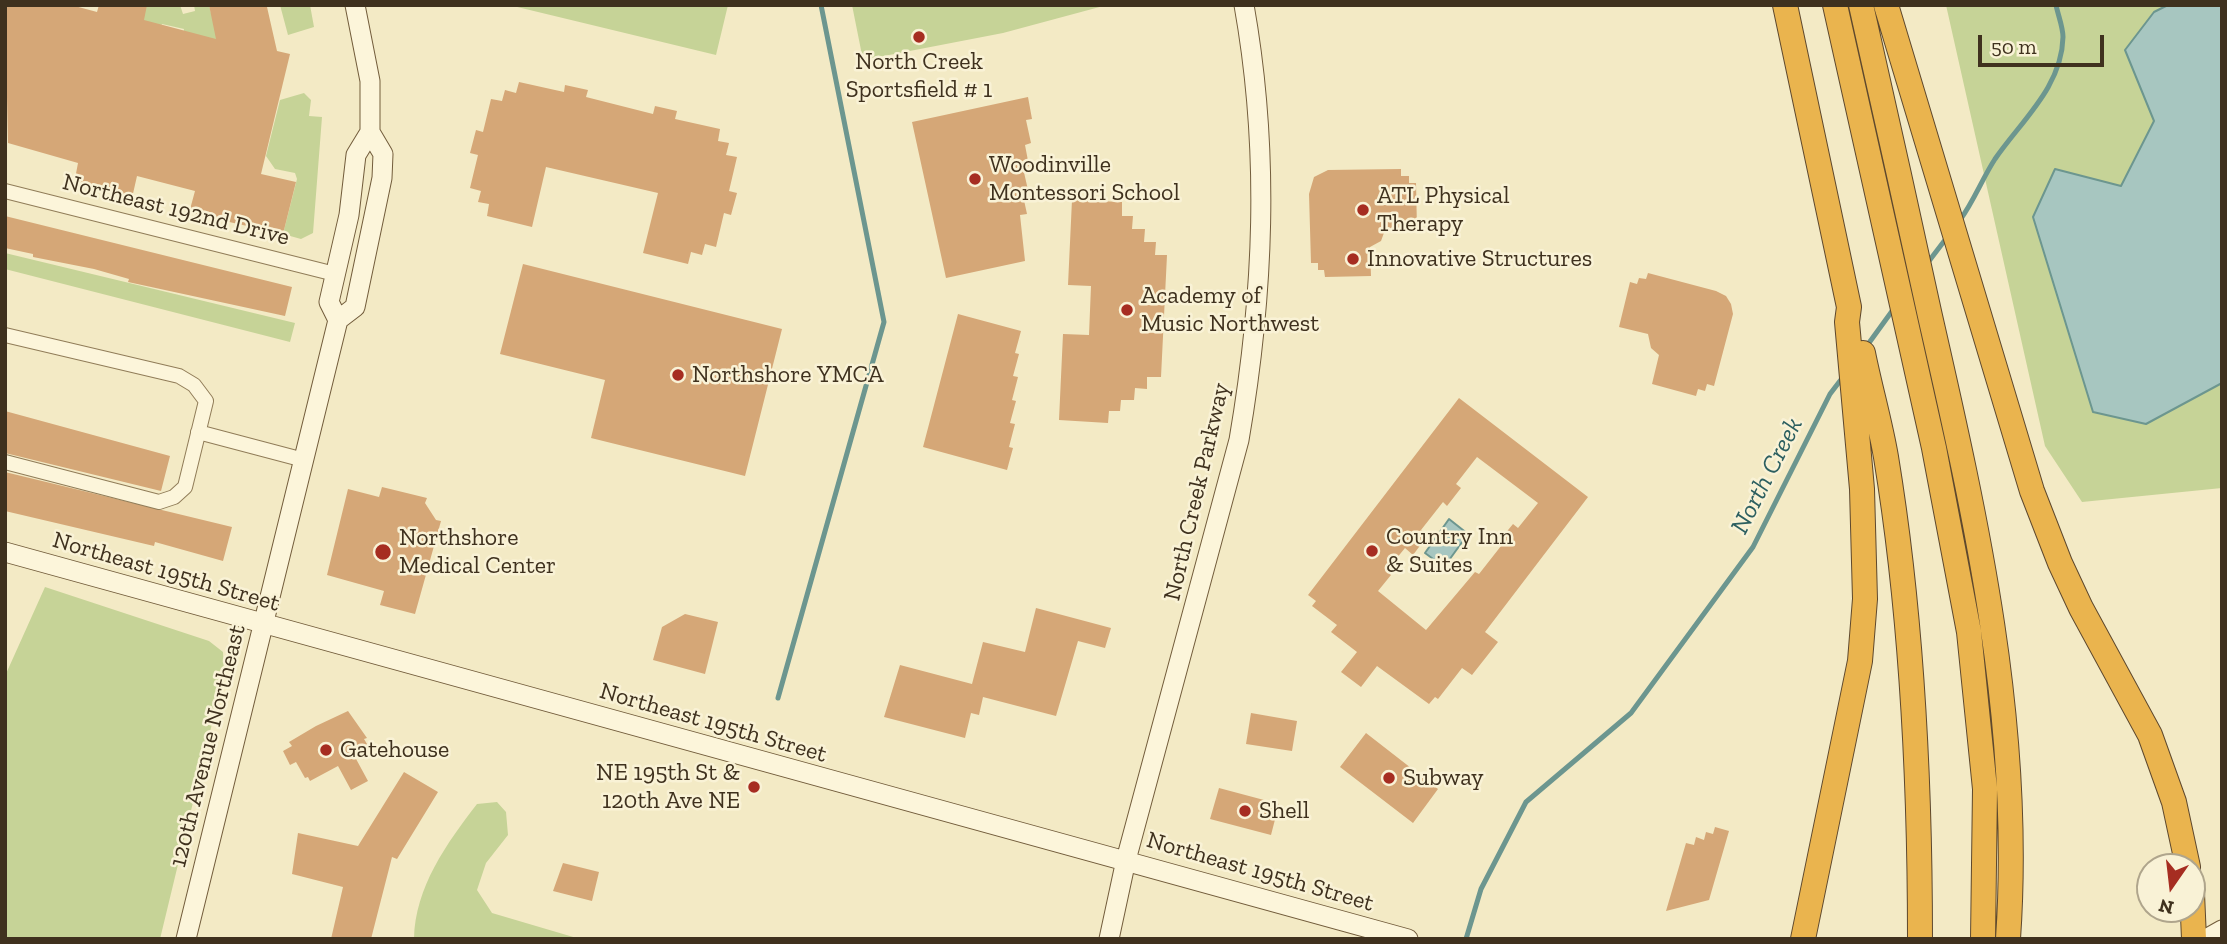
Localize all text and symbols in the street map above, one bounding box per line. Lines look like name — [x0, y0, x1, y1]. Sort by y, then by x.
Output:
scale bar — [1982, 21, 2108, 65]
marker: North Creek Sportsfield # 1 — [911, 29, 927, 45]
text: 50 m — [1991, 34, 2037, 59]
place label: North Creek Sportsfield # 1 — [846, 48, 992, 104]
place label: Woodinville Montessori School — [989, 151, 1180, 207]
street label: Northeast 192nd Drive — [60, 168, 292, 252]
marker: Woodinville Montessori School — [967, 171, 983, 187]
place label: ATL Physical Therapy — [1377, 182, 1510, 238]
marker: ATL Physical Therapy — [1355, 202, 1371, 218]
place label: Innovative Structures — [1367, 245, 1592, 273]
marker: Innovative Structures — [1345, 251, 1361, 267]
place label: Academy of Music Northwest — [1141, 282, 1319, 338]
marker: Academy of Music Northwest — [1119, 302, 1135, 318]
place label: Northshore YMCA — [692, 361, 884, 389]
marker: Northshore YMCA — [670, 367, 686, 383]
street label: North Creek Parkway — [1158, 380, 1236, 604]
water label: North Creek — [1724, 412, 1810, 540]
place label: Country Inn & Suites — [1386, 523, 1513, 579]
place label: Northshore Medical Center — [399, 524, 556, 580]
street label: Northeast 195th Street — [49, 526, 283, 618]
marker: Northshore Medical Center — [373, 542, 393, 562]
marker: Country Inn & Suites — [1364, 543, 1380, 559]
street label: 120th Avenue Northeast — [164, 622, 252, 870]
street label: Northeast 195th Street — [596, 677, 830, 769]
place label: Gatehouse — [340, 736, 449, 764]
marker: Gatehouse — [318, 742, 334, 758]
place label: NE 195th St & 120th Ave NE — [596, 759, 740, 815]
place label: Subway — [1403, 764, 1484, 792]
marker: Subway — [1381, 770, 1397, 786]
marker: NE 195th St & 120th Ave NE — [746, 779, 762, 795]
place label: Shell — [1259, 797, 1309, 825]
marker: Shell — [1237, 803, 1253, 819]
street label: Northeast 195th Street — [1143, 826, 1377, 918]
north arrow — [2136, 853, 2206, 923]
text: N — [2156, 894, 2176, 920]

